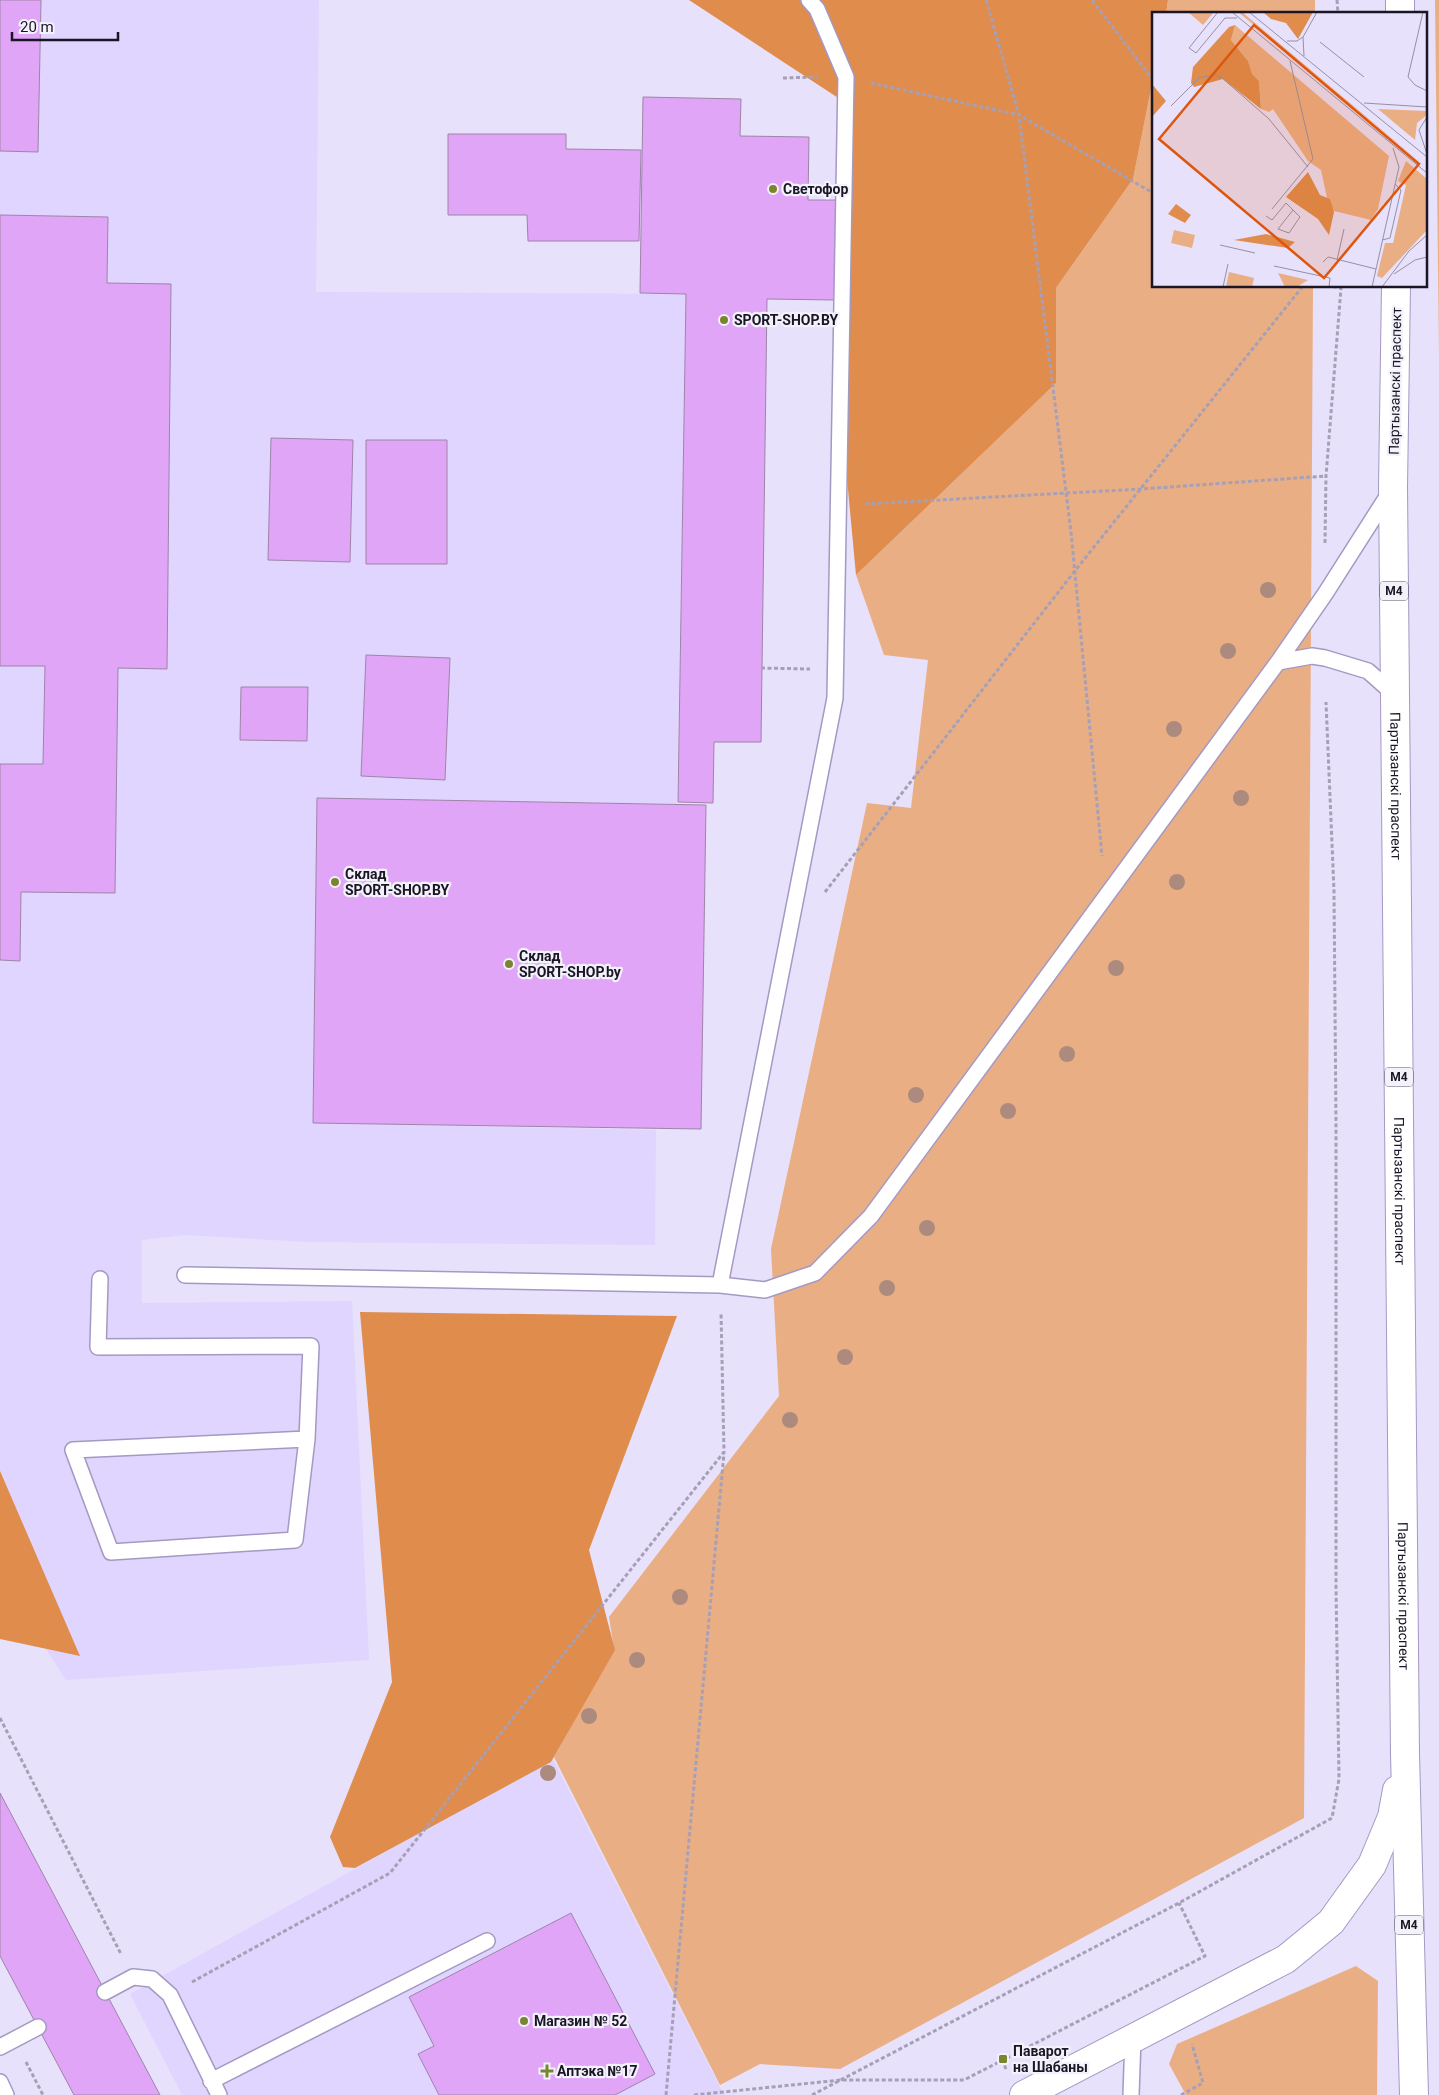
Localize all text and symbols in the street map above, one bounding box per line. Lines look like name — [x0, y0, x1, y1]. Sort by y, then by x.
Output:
scale bar — [12, 10, 119, 42]
inset map — [1152, 12, 1426, 288]
text: 20 m — [20, 18, 54, 36]
place label: Светофор — [783, 181, 849, 197]
marker: Светофор — [767, 183, 779, 195]
street label: Партызанскі праспект — [1386, 307, 1404, 455]
place label: SPORT-SHOP.BY — [734, 312, 838, 328]
marker: SPORT-SHOP.BY — [718, 314, 730, 326]
road number: М4 — [1380, 582, 1408, 600]
street label: Партызанскі праспект — [1387, 712, 1405, 860]
place label: Склад SPORT-SHOP.BY — [345, 866, 449, 898]
marker: Склад SPORT-SHOP.BY — [329, 876, 341, 888]
place label: Склад SPORT-SHOP.by — [519, 948, 622, 980]
marker: Склад SPORT-SHOP.by — [503, 958, 515, 970]
road number: М4 — [1385, 1068, 1413, 1086]
street label: Партызанскі праспект — [1391, 1117, 1408, 1265]
street label: Партызанскі праспект — [1395, 1522, 1412, 1670]
road number: М4 — [1395, 1916, 1423, 1934]
place label: Магазин № 52 — [534, 2013, 627, 2029]
marker: Магазин № 52 — [518, 2015, 530, 2027]
place label: Паварот на Шабаны — [1013, 2043, 1088, 2075]
marker: Паварот на Шабаны — [997, 2053, 1009, 2065]
place label: Аптэка №17 — [557, 2063, 638, 2079]
marker: Аптэка №17 — [541, 2065, 553, 2077]

